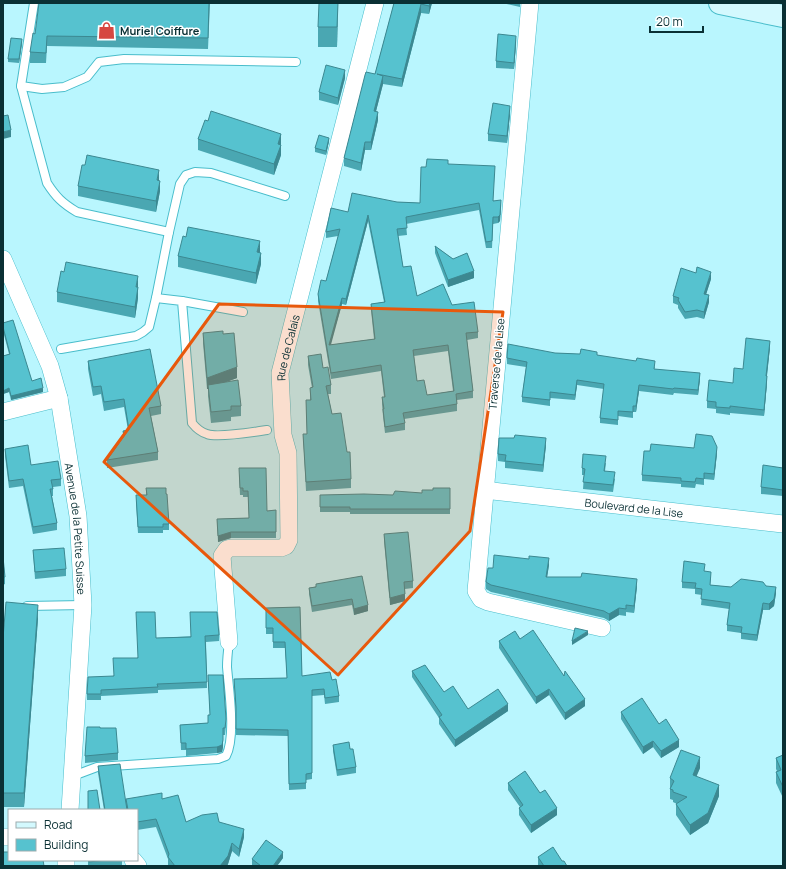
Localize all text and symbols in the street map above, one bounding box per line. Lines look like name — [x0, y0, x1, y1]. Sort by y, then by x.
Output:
scale bar — [650, 8, 703, 34]
text: 20 m — [656, 13, 683, 30]
shop icon: Muriel Coiffure — [97, 20, 117, 40]
place label: Muriel Coiffure — [120, 23, 200, 38]
street label: Rue de Calais — [272, 313, 302, 381]
street label: Traverse de la Lise — [485, 317, 508, 410]
street label: Avenue de la Petite Suisse — [62, 461, 90, 596]
street label: Boulevard de la Lise — [584, 494, 685, 520]
legend — [8, 809, 138, 861]
text: Road — [44, 816, 72, 833]
text: Building — [44, 836, 88, 853]

